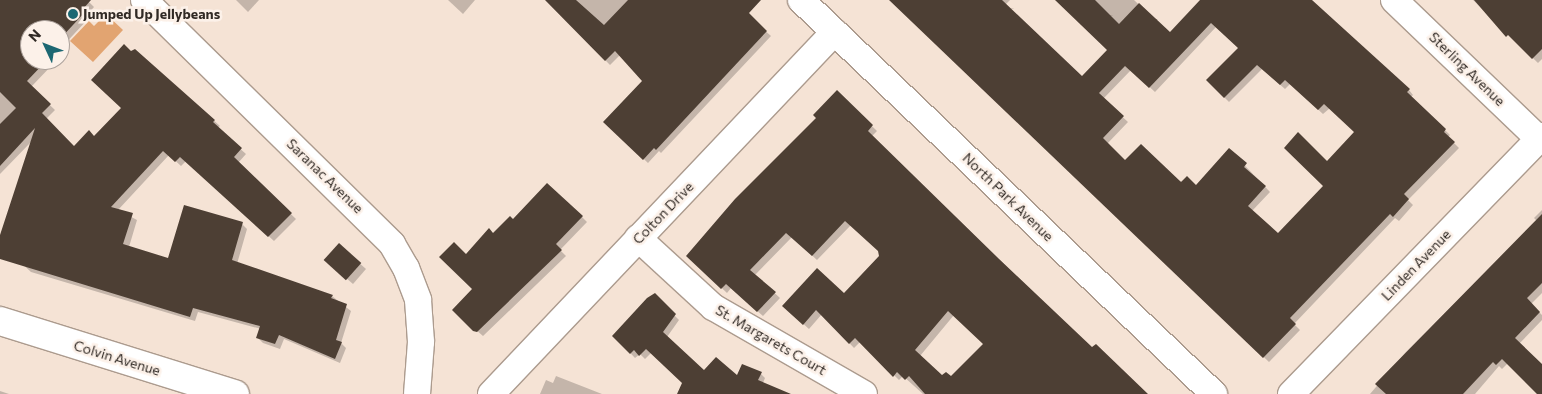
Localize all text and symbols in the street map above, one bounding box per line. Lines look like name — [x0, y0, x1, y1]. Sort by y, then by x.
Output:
place label: Jumped Up Jellybeans — [83, 6, 220, 22]
marker: Jumped Up Jellybeans — [67, 8, 79, 20]
north arrow — [20, 20, 70, 70]
text: N — [25, 25, 44, 45]
street label: Sterling Avenue — [1426, 29, 1508, 109]
street label: Saranac Avenue — [283, 135, 367, 217]
street label: North Park Avenue — [959, 149, 1057, 245]
street label: Colton Drive — [629, 178, 697, 248]
street label: Linden Avenue — [1378, 226, 1454, 304]
street label: St. Margarets Court — [713, 301, 829, 379]
street label: Colvin Avenue — [72, 337, 162, 379]

